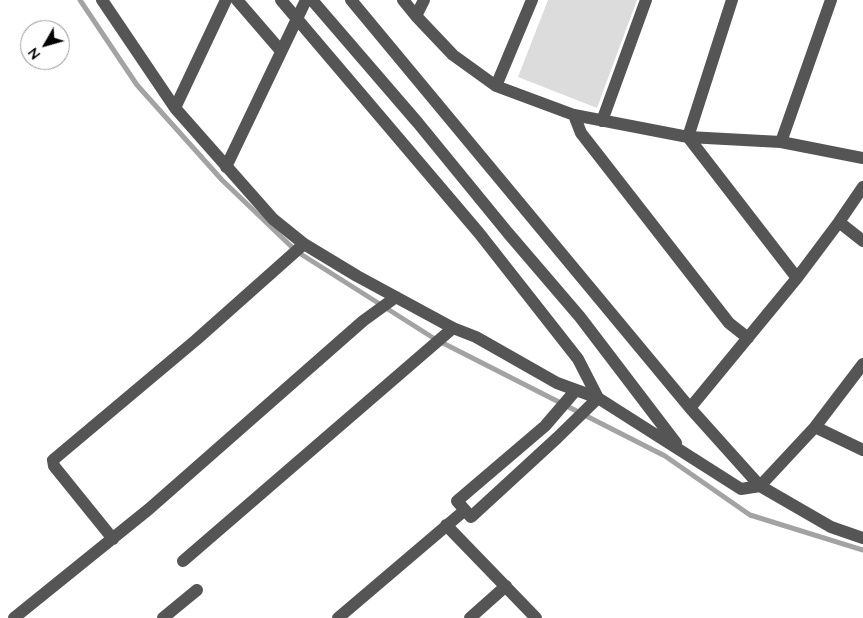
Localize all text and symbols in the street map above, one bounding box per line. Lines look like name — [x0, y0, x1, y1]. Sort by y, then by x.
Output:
north arrow — [20, 20, 70, 70]
text: N — [24, 44, 44, 63]

